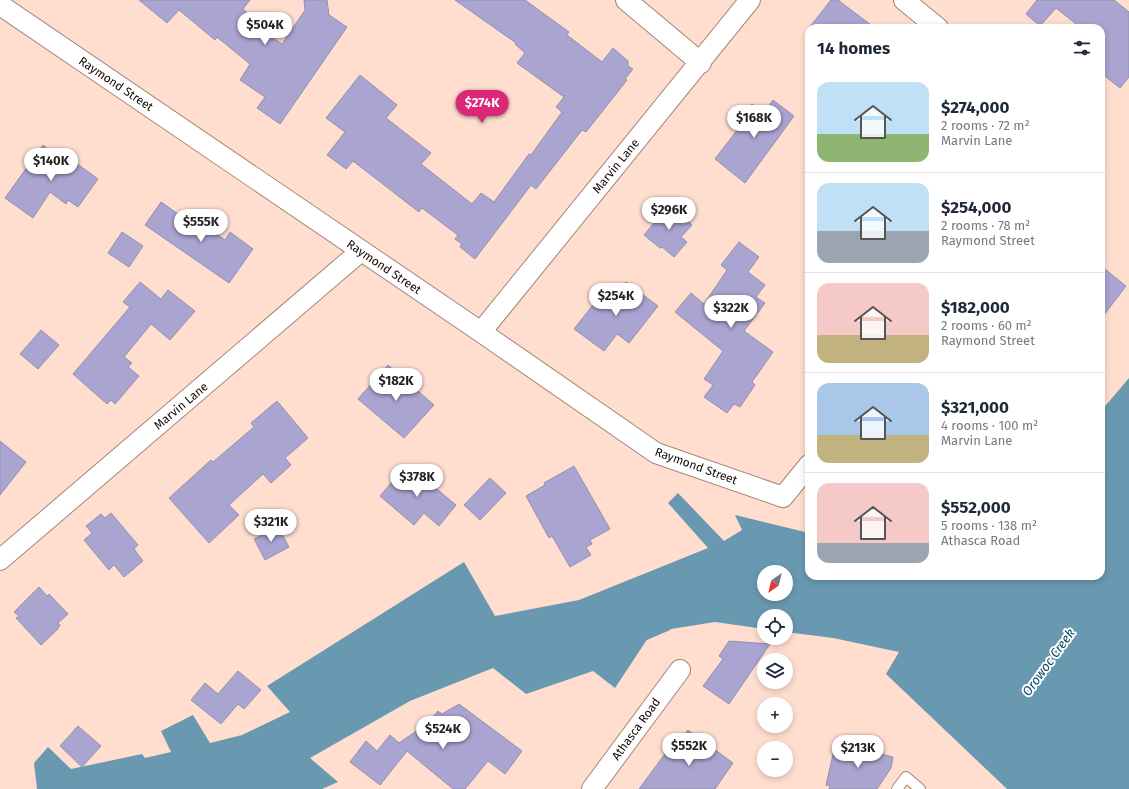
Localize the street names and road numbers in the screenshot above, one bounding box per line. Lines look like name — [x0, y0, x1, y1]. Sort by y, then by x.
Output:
street label: Raymond Street — [76, 54, 156, 114]
street label: Marvin Lane — [590, 136, 642, 196]
street label: Raymond Street — [344, 237, 424, 297]
street label: Marvin Lane — [151, 379, 211, 433]
street label: Raymond Street — [653, 445, 740, 488]
street label: Athasca Road — [609, 695, 663, 763]

